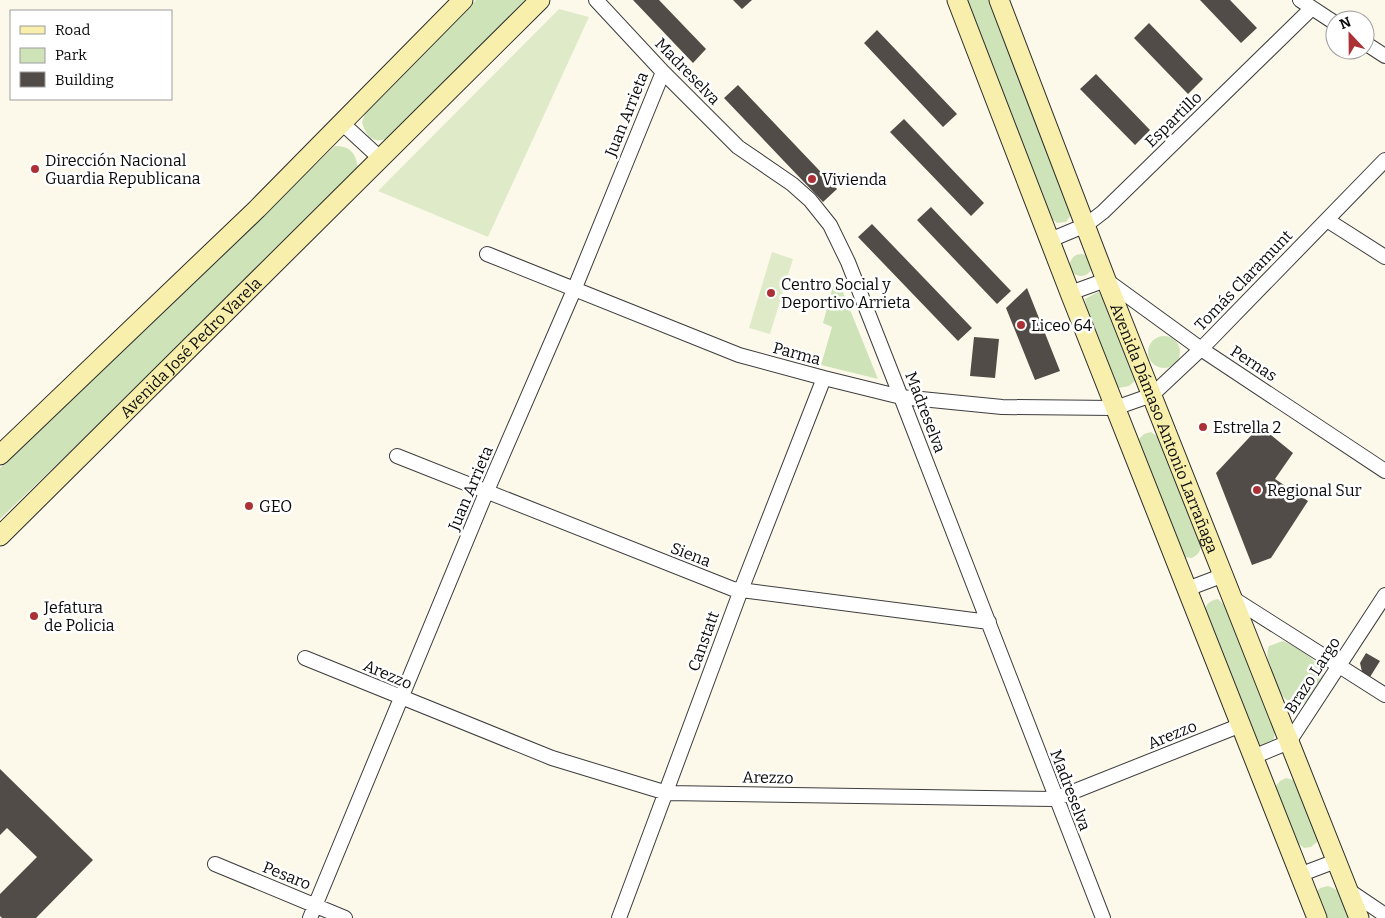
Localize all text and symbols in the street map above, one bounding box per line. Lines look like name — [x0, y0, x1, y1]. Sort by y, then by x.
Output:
legend — [10, 10, 172, 100]
north arrow — [1325, 10, 1375, 60]
text: N — [1337, 13, 1354, 33]
text: Road — [55, 21, 90, 39]
street label: Madreselva — [651, 34, 724, 109]
text: Park — [55, 46, 87, 64]
street label: Juan Arrieta — [600, 69, 652, 160]
text: Building — [55, 71, 114, 89]
street label: Espartillo — [1141, 88, 1206, 151]
place label: Dirección Nacional Guardia Republicana — [45, 151, 201, 188]
marker: Dirección Nacional Guardia Republicana — [29, 163, 41, 175]
place label: Vivienda — [822, 170, 887, 189]
marker: Vivienda — [806, 173, 818, 185]
street label: Tomás Claramunt — [1191, 226, 1296, 334]
street label: Avenida José Pedro Varela — [116, 273, 265, 422]
place label: Centro Social y Deportivo Arrieta — [781, 275, 911, 312]
marker: Centro Social y Deportivo Arrieta — [765, 287, 777, 299]
street label: Avenida Dámaso Antonio Larrañaga — [1106, 301, 1222, 556]
place label: Liceo 64 — [1031, 316, 1093, 335]
marker: Liceo 64 — [1015, 319, 1027, 331]
street label: Parma — [771, 338, 823, 369]
street label: Pernas — [1227, 341, 1280, 385]
street label: Madreselva — [901, 369, 950, 456]
place label: Estrella 2 — [1213, 418, 1281, 437]
marker: Estrella 2 — [1197, 421, 1209, 433]
street label: Juan Arrieta — [444, 443, 497, 534]
place label: Regional Sur — [1267, 481, 1362, 500]
marker: Regional Sur — [1251, 484, 1263, 496]
place label: GEO — [259, 497, 292, 516]
marker: GEO — [243, 500, 255, 512]
street label: Siena — [668, 538, 714, 571]
place label: Jefatura de Policia — [43, 598, 115, 635]
street label: Canstatt — [684, 608, 723, 674]
marker: Jefatura de Policia — [28, 610, 40, 622]
street label: Brazo Largo — [1281, 633, 1344, 717]
street label: Arezzo — [361, 656, 415, 693]
street label: Arezzo — [1145, 716, 1199, 753]
street label: Madreselva — [1046, 747, 1095, 834]
street label: Arezzo — [742, 768, 794, 787]
street label: Pesaro — [260, 857, 314, 894]

